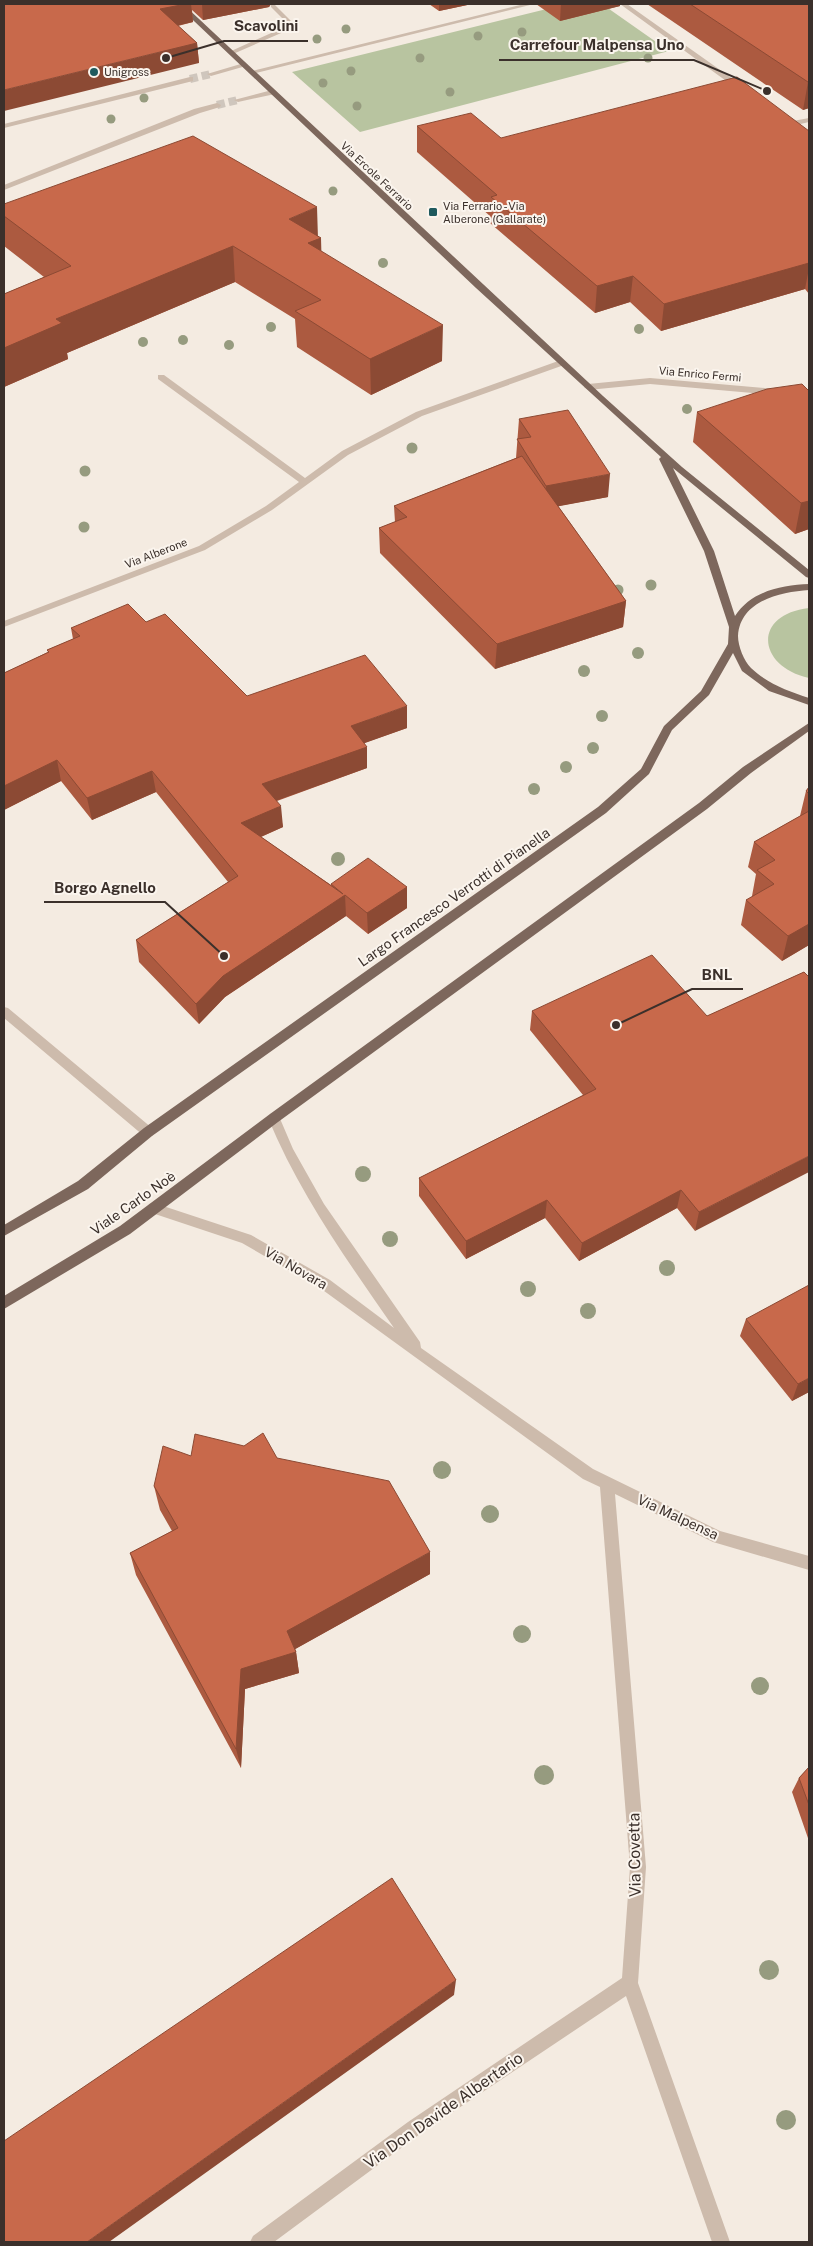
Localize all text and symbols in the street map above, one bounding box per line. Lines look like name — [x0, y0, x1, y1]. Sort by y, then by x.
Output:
callout: Scavolini — [224, 11, 308, 41]
text: Scavolini — [234, 17, 298, 34]
callout: Carrefour Malpensa Uno — [499, 30, 694, 60]
text: Carrefour Malpensa Uno — [510, 36, 685, 53]
marker: Unigross — [88, 66, 100, 78]
place label: Unigross — [104, 66, 150, 78]
street label: Via Ercole Ferrario — [338, 140, 416, 212]
place label: Via Ferrario - Via Alberone (Gallarate) — [443, 200, 546, 225]
marker: Via Ferrario - Via Alberone (Gallarate) — [427, 206, 439, 218]
street label: Via Enrico Fermi — [658, 364, 742, 384]
street label: Via Alberone — [123, 536, 189, 570]
street label: Largo Francesco Verrotti di Pianella — [355, 824, 553, 970]
callout: Borgo Agnello — [44, 872, 165, 902]
text: Borgo Agnello — [54, 879, 156, 896]
callout: BNL — [692, 959, 743, 989]
text: BNL — [702, 966, 733, 983]
street label: Viale Carlo Noè — [87, 1168, 179, 1238]
street label: Via Novara — [262, 1244, 330, 1292]
street label: Via Malpensa — [635, 1491, 721, 1543]
street label: Via Covetta — [624, 1813, 645, 1897]
street label: Via Don Davide Albertario — [360, 2048, 526, 2173]

